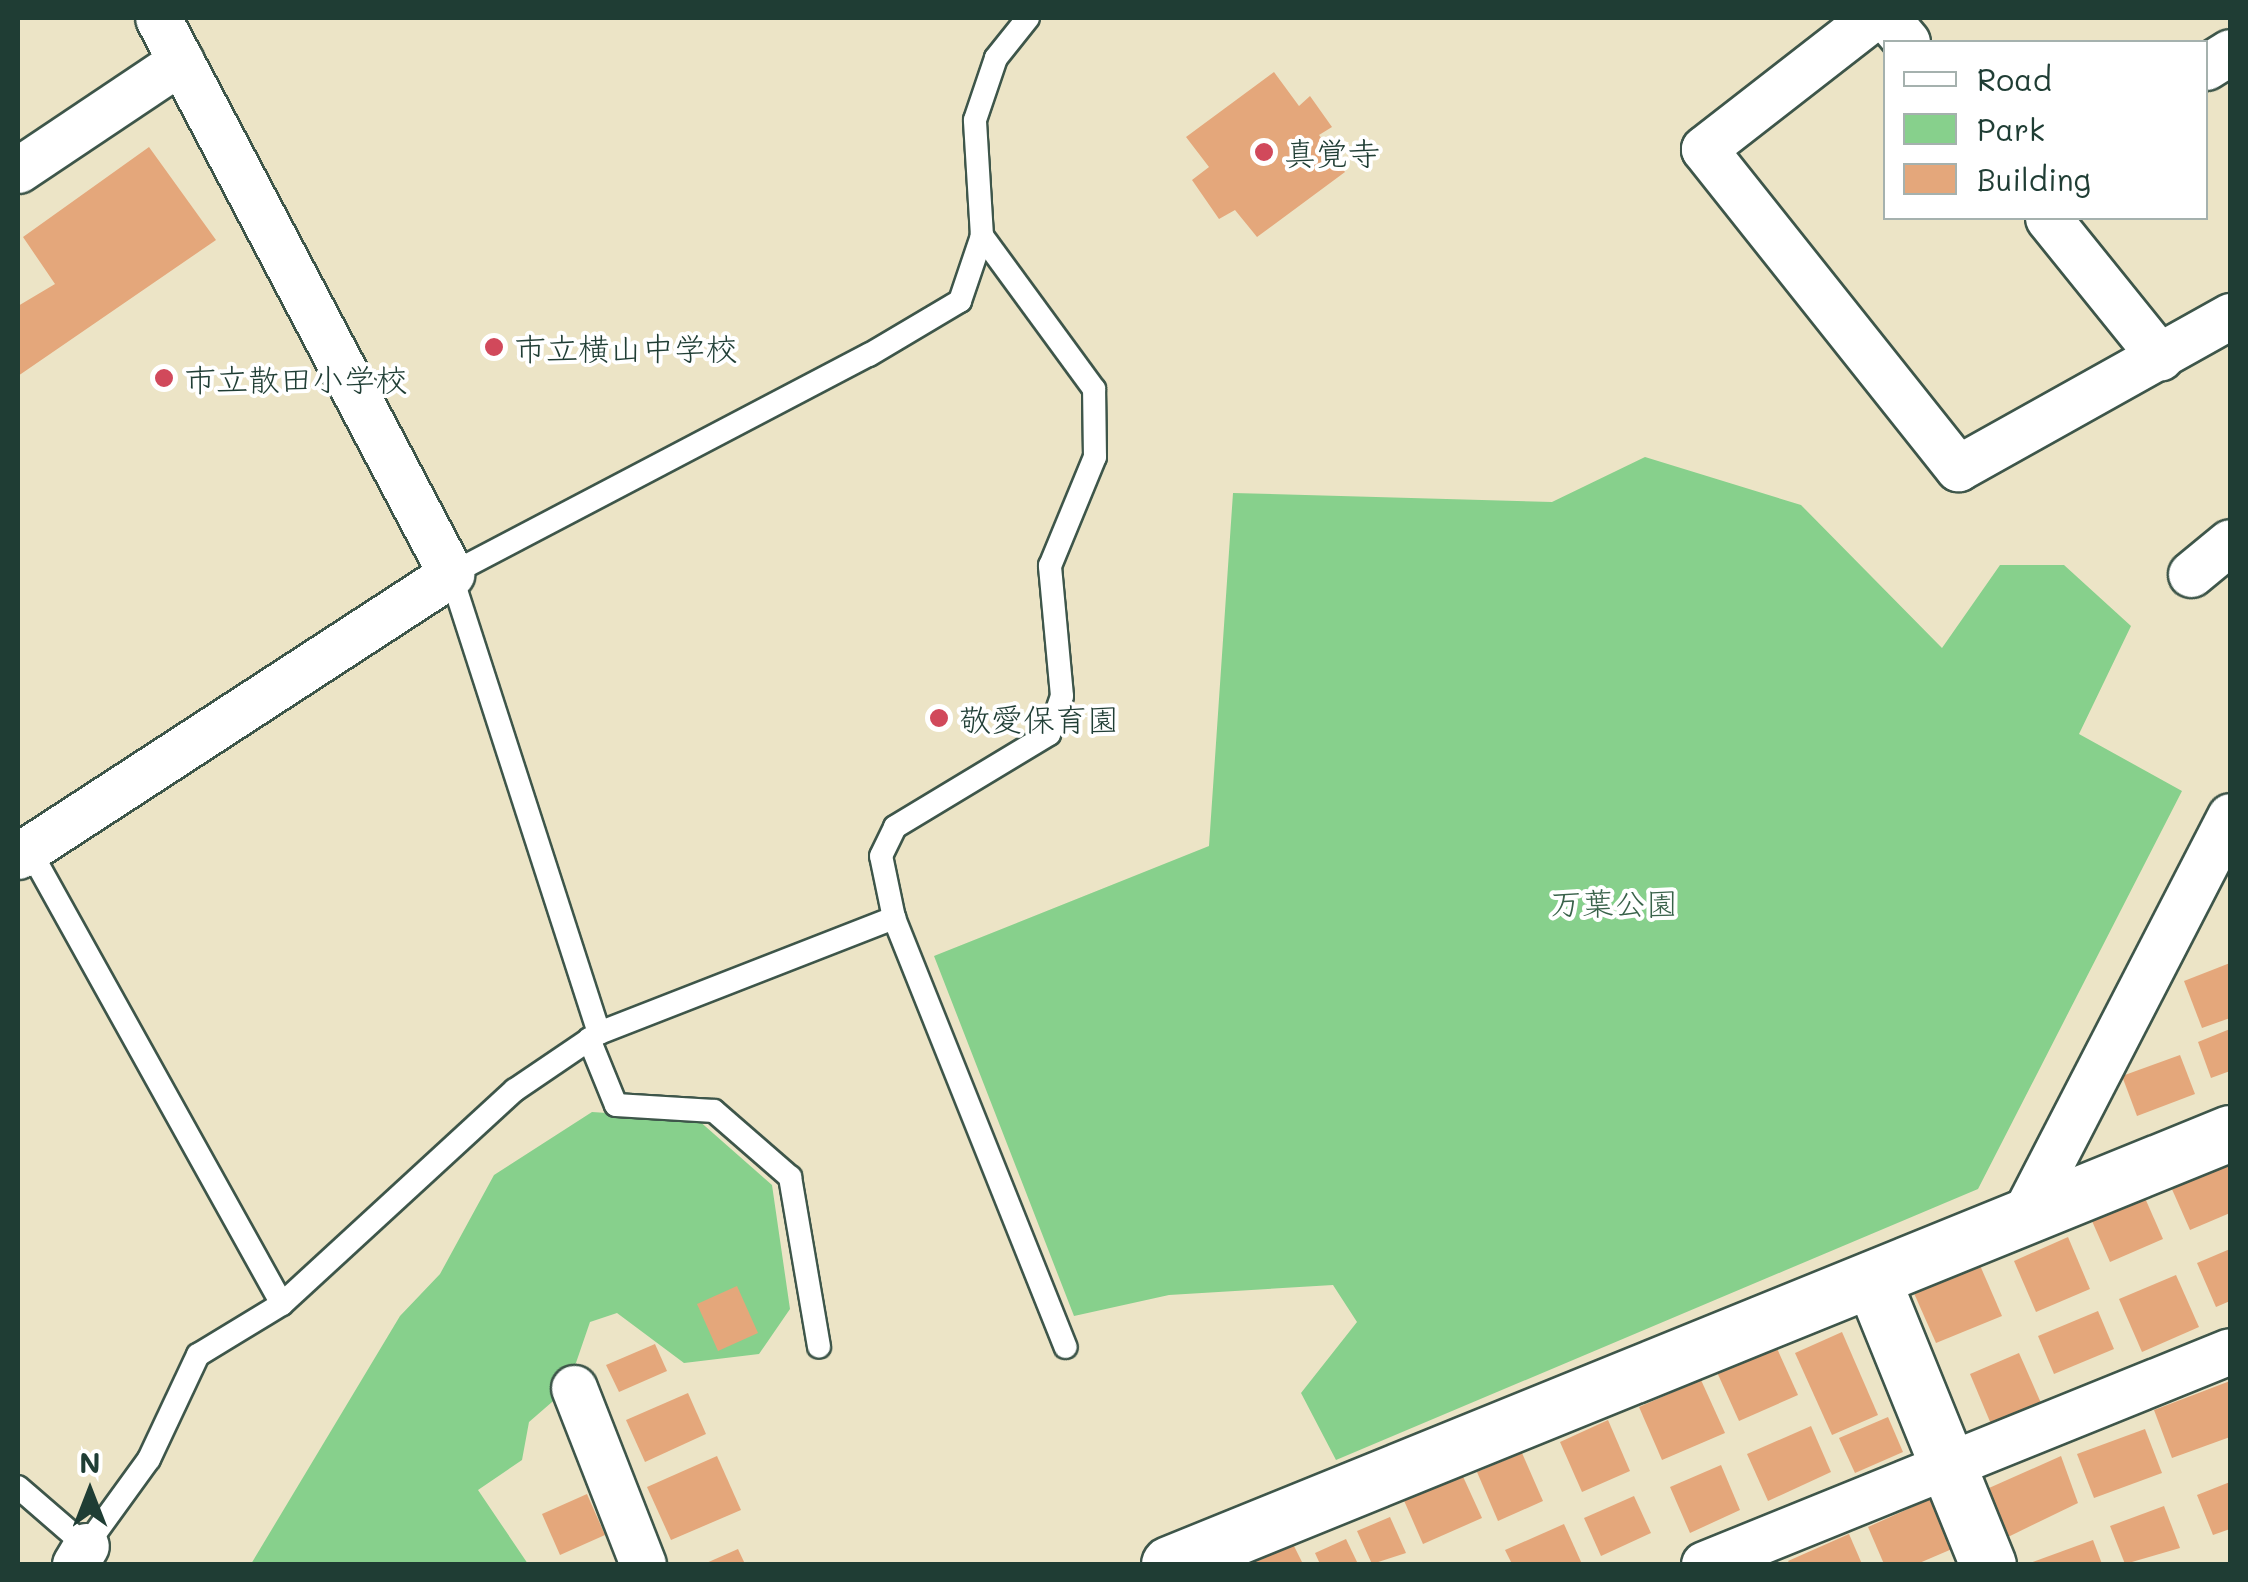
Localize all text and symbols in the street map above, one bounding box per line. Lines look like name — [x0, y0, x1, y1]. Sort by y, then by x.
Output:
legend — [1883, 40, 2208, 220]
text: Road — [1977, 59, 2052, 99]
text: Park — [1977, 109, 2045, 149]
place label: 真覚寺 — [1284, 133, 1380, 171]
marker: 真覚寺 — [1253, 141, 1275, 163]
text: Building — [1977, 159, 2091, 199]
place label: 市立横山中学校 — [514, 328, 738, 366]
marker: 市立横山中学校 — [483, 336, 505, 358]
place label: 市立散田小学校 — [184, 359, 408, 397]
marker: 市立散田小学校 — [153, 367, 175, 389]
place label: 敬愛保育園 — [959, 699, 1119, 737]
marker: 敬愛保育園 — [928, 707, 950, 729]
park label: 万葉公園 — [1550, 883, 1678, 921]
north arrow — [40, 1442, 140, 1542]
text: N — [79, 1444, 101, 1480]

